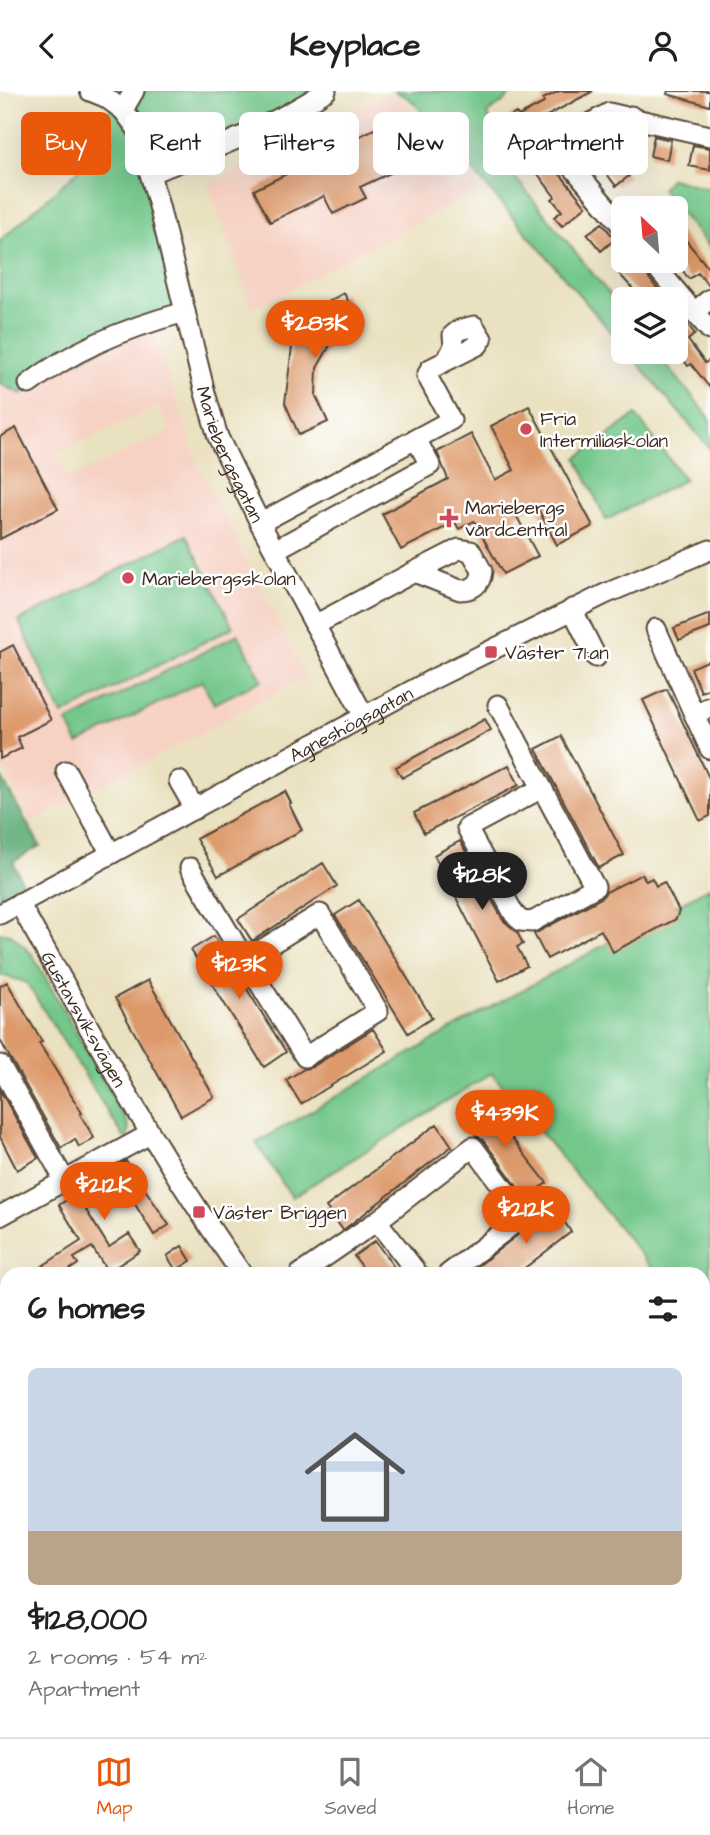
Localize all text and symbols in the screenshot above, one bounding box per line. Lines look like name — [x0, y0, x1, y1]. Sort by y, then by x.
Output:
text: Keyplace — [290, 23, 420, 68]
icon: back — [28, 27, 66, 65]
icon: person — [644, 27, 682, 65]
chip: Buy — [21, 112, 111, 175]
chip: Rent — [125, 112, 225, 175]
chip: Filters — [239, 112, 359, 175]
chip: New — [373, 112, 469, 175]
chip: Apartment — [483, 112, 648, 175]
north arrow — [611, 196, 688, 273]
map controls — [611, 196, 688, 364]
button: layers — [611, 287, 688, 364]
pin: $283K — [266, 301, 364, 360]
text: $283K — [282, 307, 348, 339]
street label: Mariebergsgatan — [189, 383, 270, 528]
place label: Fria Intermiliaskolan — [540, 406, 668, 455]
marker: Fria Intermiliaskolan — [518, 421, 534, 437]
place label: Mariebergs vårdcentral — [465, 495, 567, 544]
marker: Mariebergs vårdcentral — [439, 508, 459, 528]
place label: Mariebergsskolan — [142, 566, 296, 594]
marker: Mariebergsskolan — [120, 570, 136, 586]
place label: Väster 71:an — [505, 640, 609, 667]
marker: Väster 71:an — [483, 644, 499, 660]
street label: Agneshögsgatan — [285, 680, 418, 770]
pin: $128K — [433, 853, 531, 912]
text: $128K — [453, 859, 511, 891]
pin: $123K — [190, 941, 288, 1001]
street label: Gustavsviksvägen — [34, 947, 132, 1093]
text: $123K — [212, 948, 266, 980]
pin: $439K — [456, 1091, 554, 1150]
text: $439K — [471, 1097, 539, 1129]
pin: $212K — [55, 1163, 153, 1222]
text: $212K — [76, 1169, 132, 1201]
pin: $212K — [477, 1187, 575, 1246]
text: $212K — [498, 1193, 554, 1225]
place label: Väster Briggen — [213, 1200, 346, 1228]
marker: Väster Briggen — [191, 1204, 207, 1220]
text: 6 homes — [28, 1288, 145, 1330]
icon: filters — [644, 1290, 682, 1328]
icon: home — [292, 1414, 418, 1540]
text: $128,000 — [28, 1599, 147, 1641]
text: 2 rooms · 54 m² — [28, 1641, 208, 1673]
text: Apartment — [28, 1673, 140, 1705]
tab: Map — [95, 1753, 133, 1822]
tab: Saved — [324, 1753, 376, 1822]
tab: Home — [567, 1753, 614, 1822]

